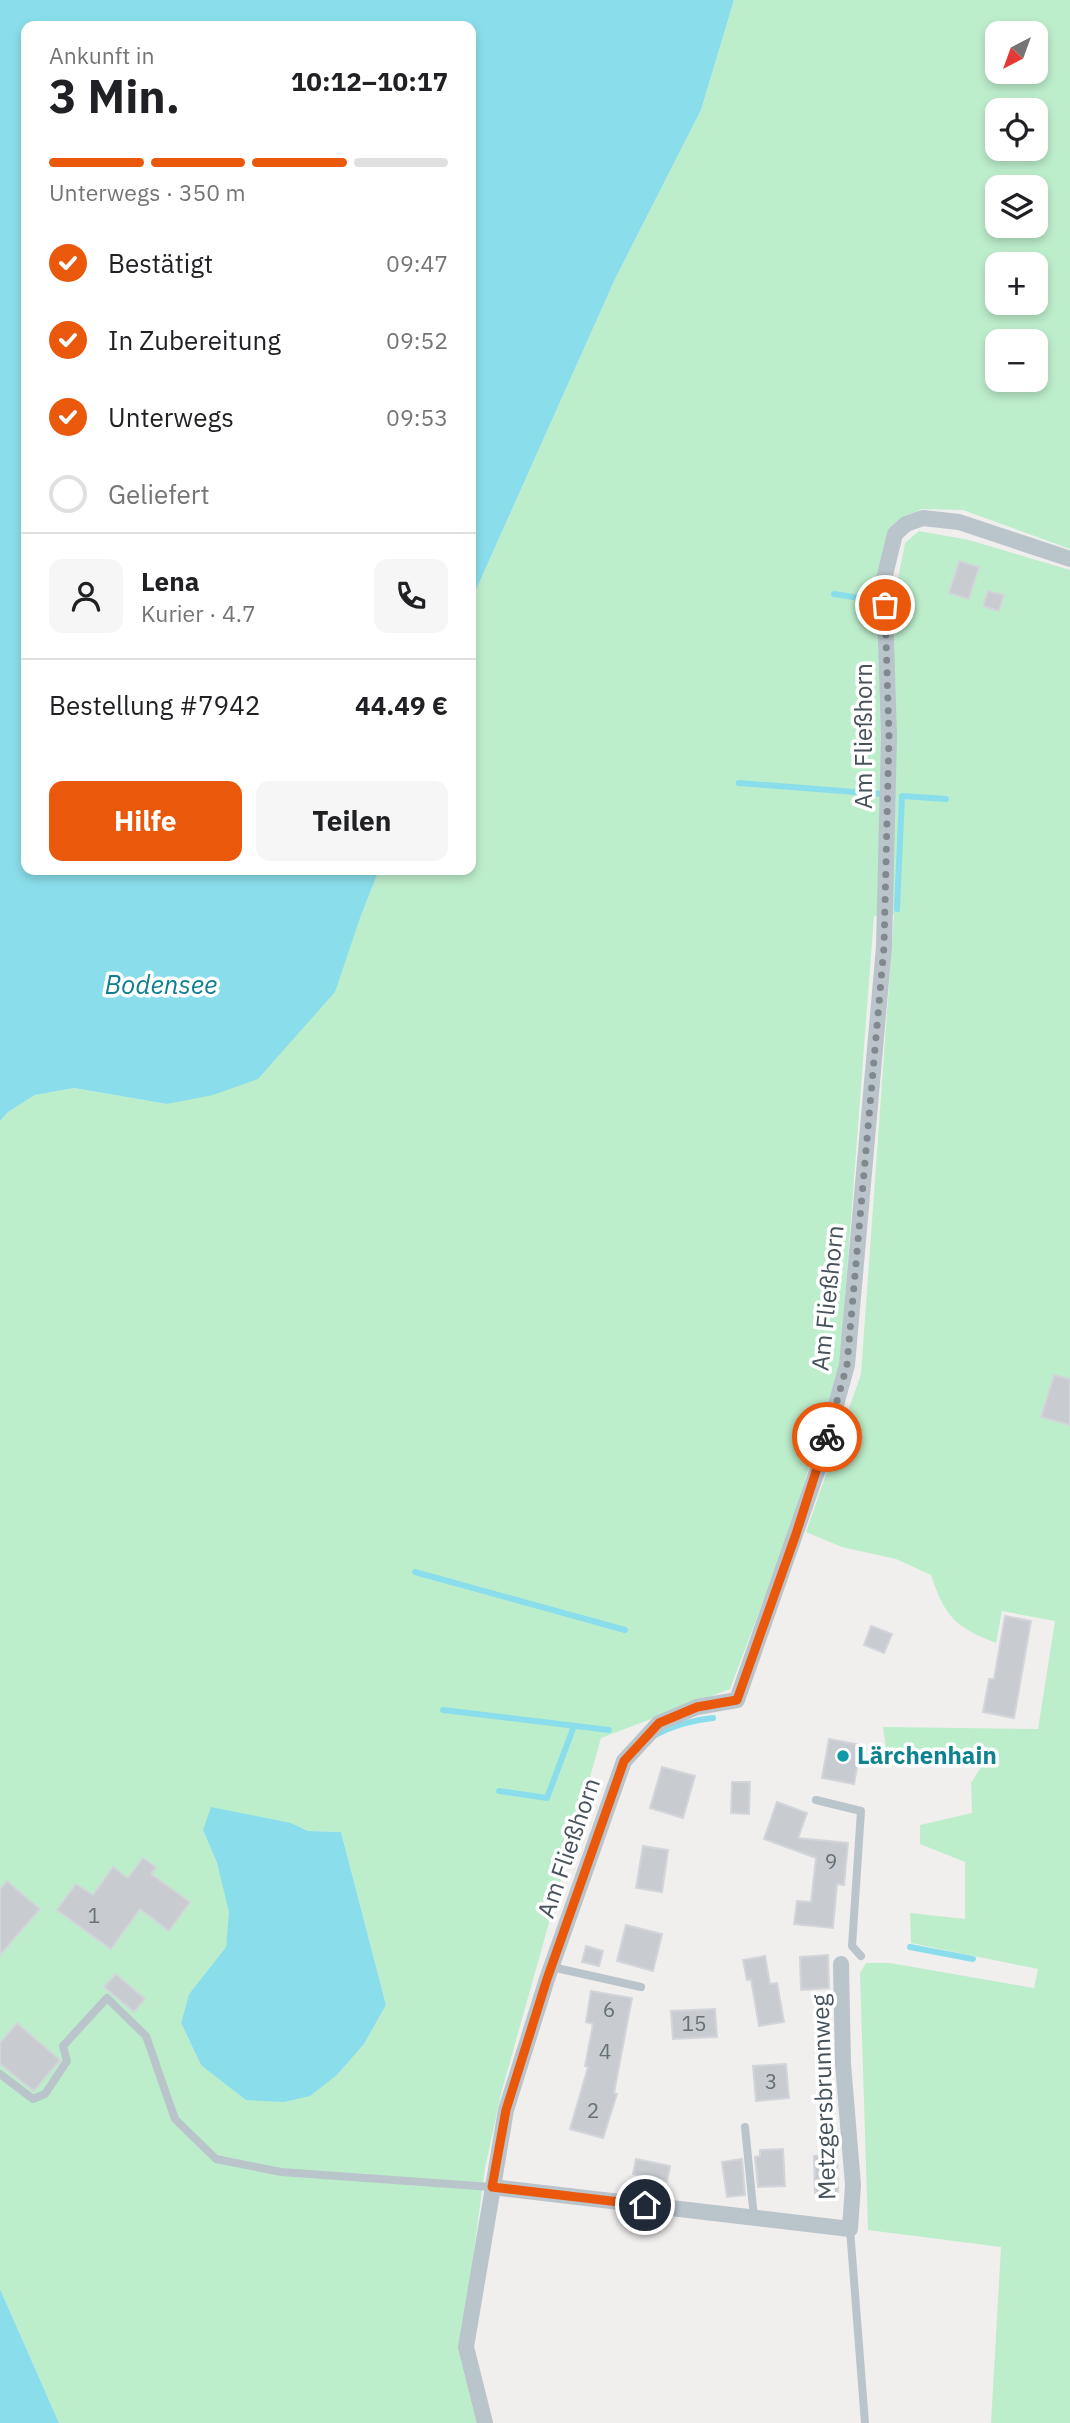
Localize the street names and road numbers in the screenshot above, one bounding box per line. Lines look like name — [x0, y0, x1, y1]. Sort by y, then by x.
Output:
street label: Am Fließhorn — [847, 663, 879, 809]
street label: Am Fließhorn — [803, 1224, 851, 1372]
street label: Am Fließhorn — [529, 1773, 607, 1922]
street label: Metzgersbrunnweg — [803, 1993, 843, 2201]

